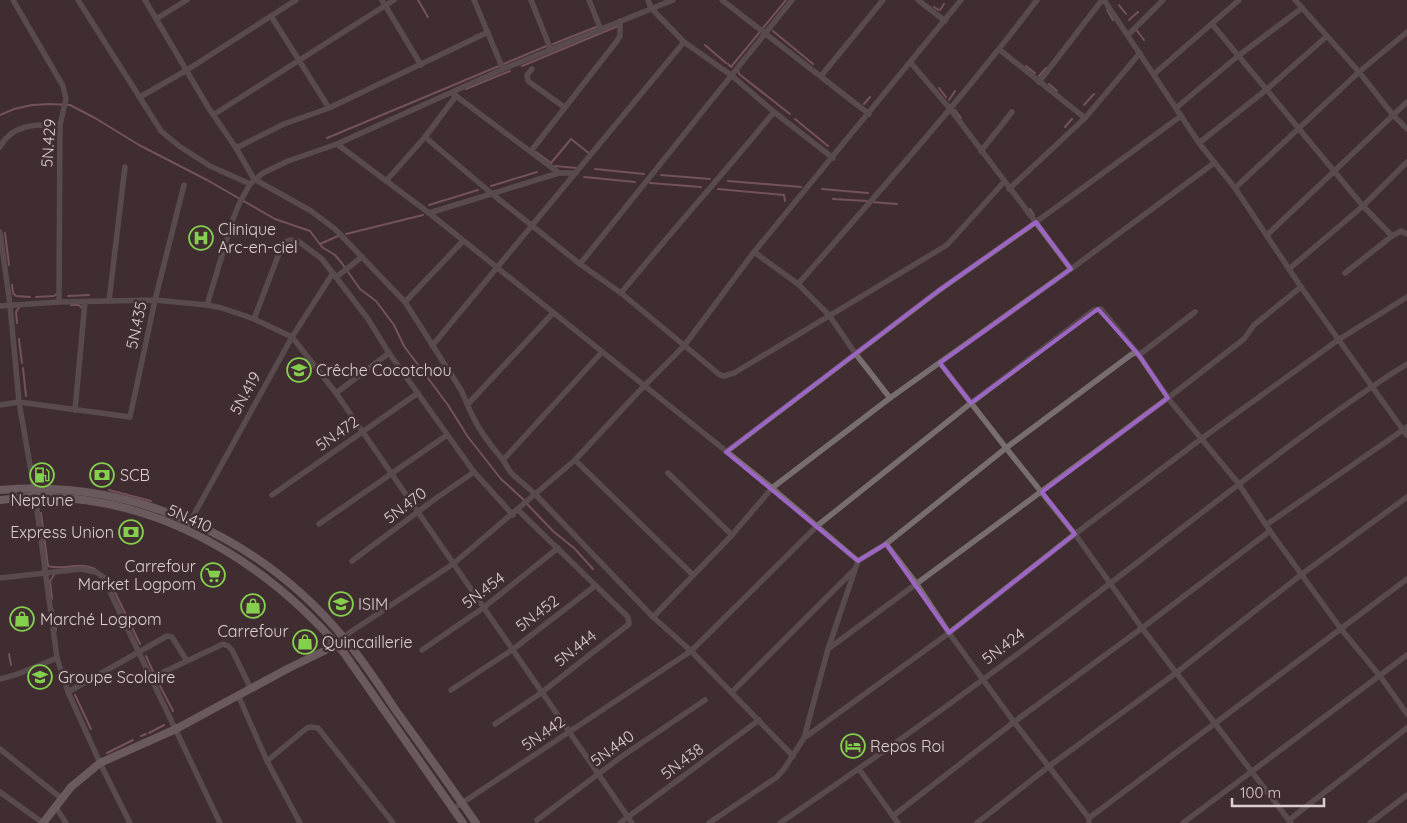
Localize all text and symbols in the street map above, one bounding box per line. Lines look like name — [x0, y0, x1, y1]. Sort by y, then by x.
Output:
street label: 5N.429 — [36, 118, 60, 168]
place label: Clinique Arc-en-ciel — [218, 219, 298, 257]
hospital icon: Clinique Arc-en-ciel — [188, 225, 214, 251]
street label: 5N.435 — [121, 299, 151, 351]
school or university icon: Crêche Cocotchou — [286, 357, 312, 383]
place label: Crêche Cocotchou — [316, 360, 452, 380]
street label: 5N.419 — [225, 368, 265, 418]
street label: 5N.472 — [312, 411, 362, 455]
fuel station icon: Neptune — [29, 462, 55, 488]
bank icon: SCB — [89, 462, 115, 488]
place label: SCB — [120, 465, 150, 485]
street label: 5N.470 — [380, 482, 430, 528]
place label: Neptune — [10, 490, 74, 510]
street label: 5N.410 — [165, 499, 215, 537]
bank icon: Express Union — [118, 519, 144, 545]
place label: Express Union — [10, 522, 114, 542]
place label: Carrefour Market Logpom — [78, 556, 196, 594]
supermarket icon: Carrefour Market Logpom — [200, 562, 226, 588]
street label: 5N.454 — [458, 567, 508, 613]
street label: 5N.452 — [511, 590, 563, 636]
school or university icon: ISIM — [328, 591, 354, 617]
shop icon: Carrefour — [240, 593, 266, 619]
place label: ISIM — [358, 594, 388, 614]
shop icon: Marché Logpom — [9, 606, 35, 632]
place label: Marché Logpom — [40, 609, 162, 629]
place label: Carrefour — [217, 621, 289, 641]
street label: 5N.424 — [978, 623, 1028, 669]
street label: 5N.444 — [550, 625, 600, 671]
shop icon: Quincaillerie — [292, 629, 318, 655]
place label: Quincaillerie — [322, 632, 412, 652]
school or university icon: Groupe Scolaire — [27, 664, 53, 690]
place label: Groupe Scolaire — [58, 667, 175, 687]
street label: 5N.442 — [517, 711, 569, 755]
street label: 5N.440 — [586, 725, 638, 771]
hotel icon: Repos Roi — [840, 733, 866, 759]
place label: Repos Roi — [870, 736, 945, 756]
street label: 5N.438 — [657, 738, 707, 784]
scale bar — [1232, 776, 1324, 808]
text: 100 m — [1240, 783, 1281, 802]

